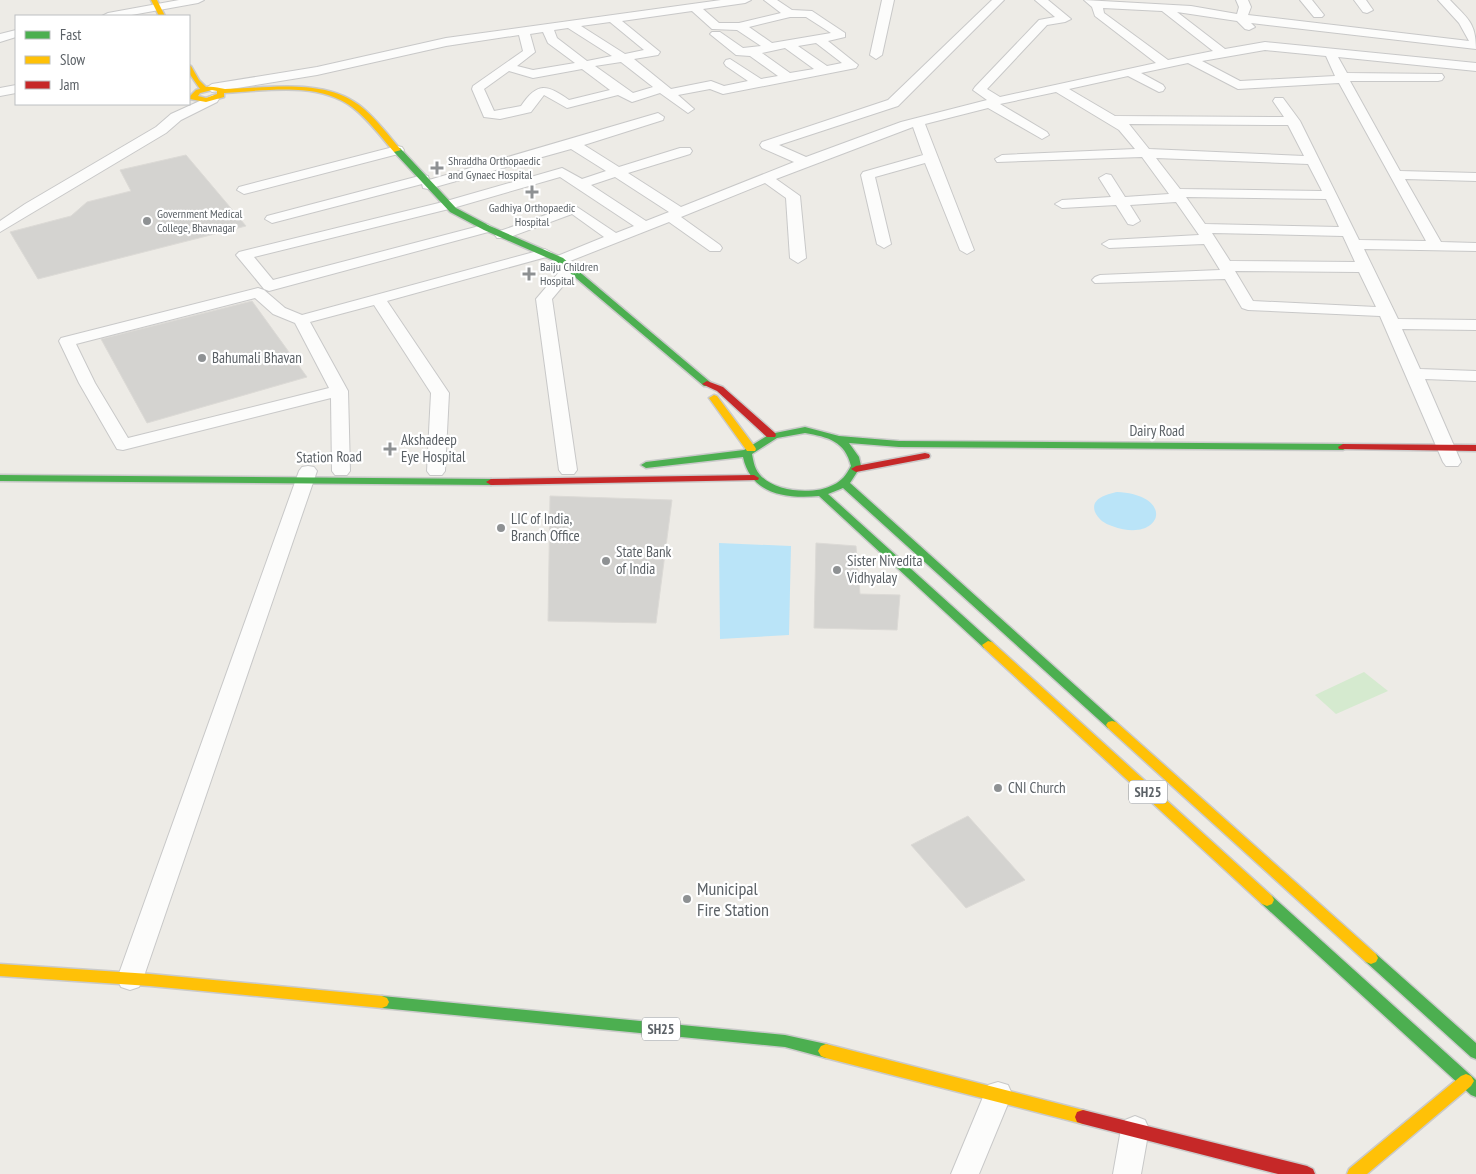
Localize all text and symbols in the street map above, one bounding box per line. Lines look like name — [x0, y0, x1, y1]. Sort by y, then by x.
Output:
legend — [15, 15, 190, 105]
text: Fast — [60, 25, 81, 44]
text: Slow — [60, 50, 85, 69]
text: Jam — [59, 75, 79, 94]
place label: Shraddha Orthopaedic and Gynaec Hospital — [448, 153, 541, 182]
marker: Shraddha Orthopaedic and Gynaec Hospital — [430, 161, 444, 175]
marker: Gadhiya Orthopaedic Hospital — [525, 185, 539, 199]
place label: Gadhiya Orthopaedic Hospital — [489, 200, 576, 229]
place label: Government Medical College, Bhavnagar — [157, 206, 242, 235]
marker: Government Medical College, Bhavnagar — [141, 215, 153, 227]
place label: Baiju Children Hospital — [540, 259, 598, 288]
marker: Baiju Children Hospital — [522, 267, 536, 281]
place label: Bahumali Bhavan — [212, 348, 302, 367]
marker: Bahumali Bhavan — [196, 352, 208, 364]
street label: Dairy Road — [1129, 421, 1185, 440]
place label: Akshadeep Eye Hospital — [401, 430, 466, 466]
marker: Akshadeep Eye Hospital — [383, 442, 397, 456]
street label: Station Road — [296, 446, 362, 467]
place label: LIC of India, Branch Office — [511, 509, 580, 545]
marker: LIC of India, Branch Office — [495, 522, 507, 534]
place label: State Bank of India — [616, 542, 672, 578]
place label: Sister Nivedita Vidhyalay — [846, 551, 922, 587]
marker: State Bank of India — [600, 555, 612, 567]
marker: Sister Nivedita Vidhyalay — [831, 564, 843, 576]
place label: CNI Church — [1008, 778, 1066, 797]
road number: SH25 — [1129, 780, 1167, 804]
marker: CNI Church — [992, 782, 1004, 794]
place label: Municipal Fire Station — [697, 877, 769, 921]
marker: Municipal Fire Station — [681, 893, 693, 905]
road number: SH25 — [642, 1018, 680, 1040]

